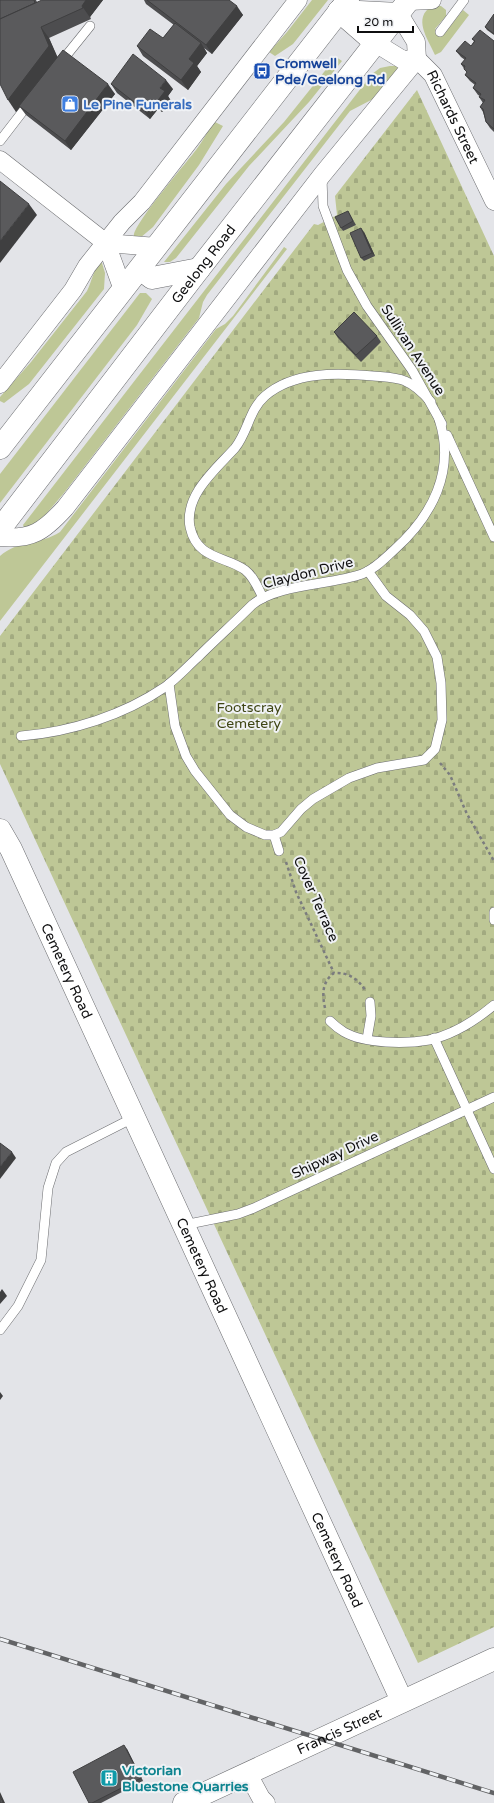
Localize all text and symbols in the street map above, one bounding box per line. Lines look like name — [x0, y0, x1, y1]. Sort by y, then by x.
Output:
scale bar — [358, 8, 413, 34]
text: 20 m — [364, 15, 393, 29]
place label: Cromwell Pde/Geelong Rd — [275, 55, 386, 88]
bus stop icon: Cromwell Pde/Geelong Rd — [252, 61, 272, 81]
street label: Richards Street — [423, 67, 483, 167]
shop icon: Le Pine Funerals — [60, 94, 80, 114]
place label: Le Pine Funerals — [83, 96, 192, 113]
street label: Geelong Road — [167, 221, 239, 307]
street label: Sullivan Avenue — [377, 301, 449, 399]
street label: Claydon Drive — [261, 554, 355, 592]
park label: Footscray Cemetery — [216, 699, 282, 732]
street label: Cover Terrace — [290, 854, 342, 944]
street label: Cemetery Road — [38, 920, 96, 1021]
street label: Shipway Drive — [289, 1127, 381, 1182]
street label: Cemetery Road — [173, 1215, 231, 1316]
street label: Cemetery Road — [308, 1509, 366, 1610]
street label: Francis Street — [294, 1704, 385, 1758]
place label: Victorian Bluestone Quarries — [122, 1762, 249, 1795]
building icon: Victorian Bluestone Quarries — [99, 1768, 119, 1788]

